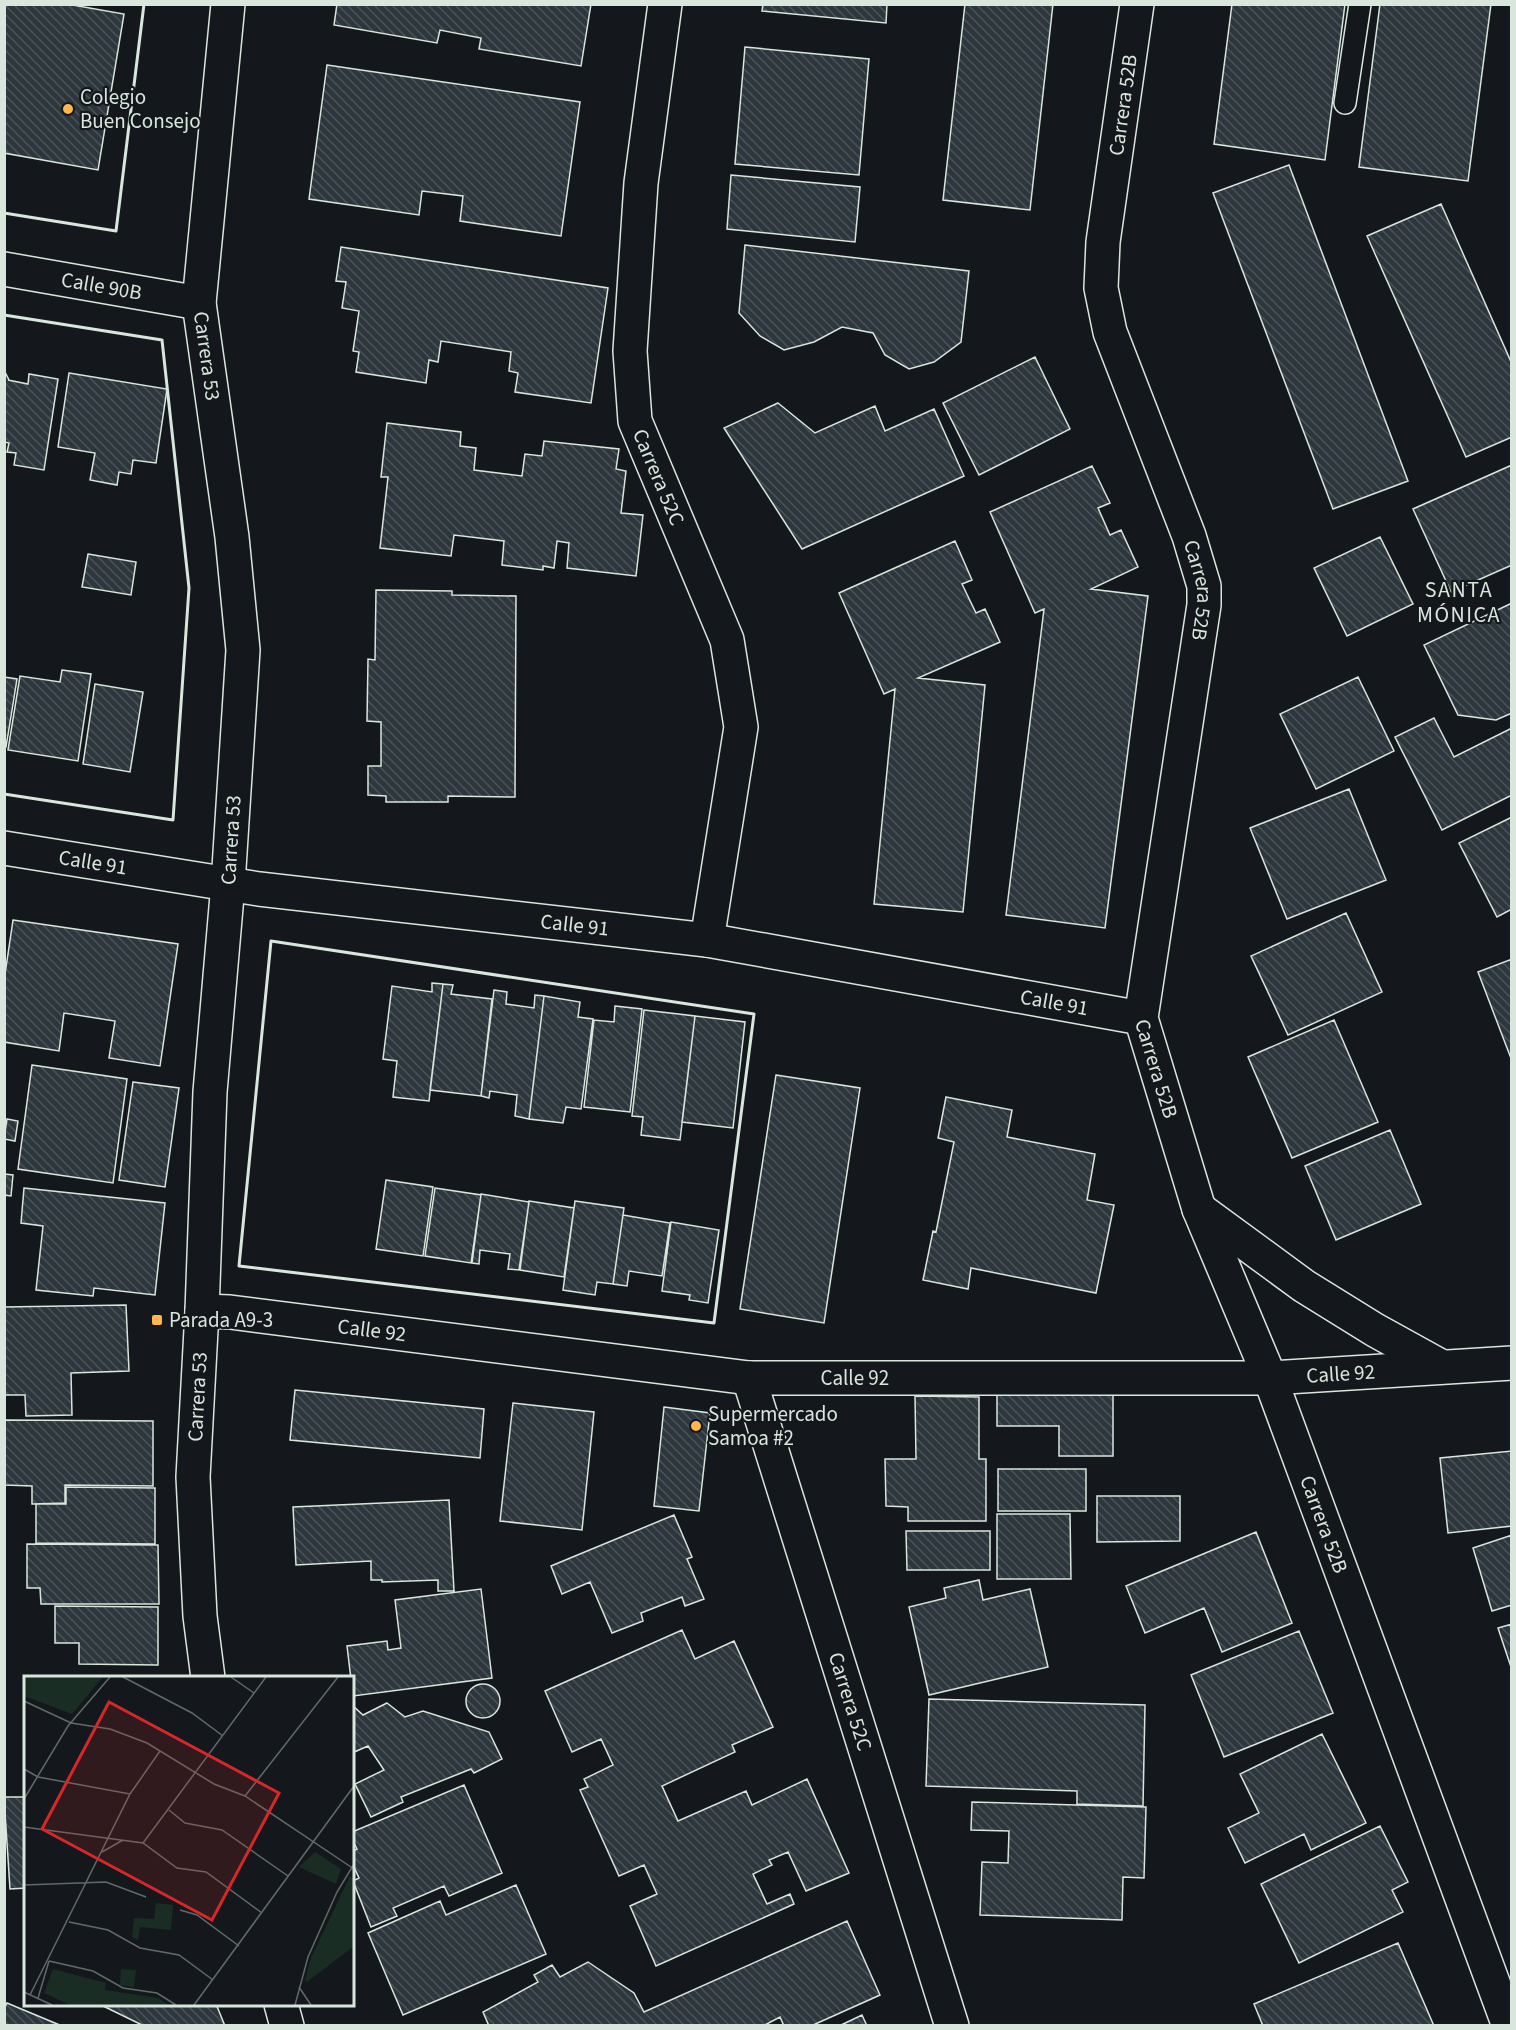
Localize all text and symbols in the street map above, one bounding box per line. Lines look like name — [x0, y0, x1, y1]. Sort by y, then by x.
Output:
street label: Carrera 52B — [1101, 52, 1145, 158]
place label: Colegio Buen Consejo — [80, 82, 201, 136]
marker: Colegio Buen Consejo — [61, 102, 75, 116]
street label: Calle 90B — [59, 264, 144, 308]
street label: Carrera 53 — [186, 309, 228, 403]
street label: Carrera 52C — [625, 424, 692, 530]
street label: Carrera 52B — [1176, 536, 1219, 643]
district label: SANTA MÓNICA — [1417, 574, 1501, 631]
street label: Carrera 53 — [213, 794, 249, 886]
street label: Calle 91 — [57, 842, 129, 883]
street label: Calle 91 — [539, 906, 611, 944]
street label: Calle 91 — [1018, 982, 1091, 1023]
street label: Carrera 52B — [1127, 1015, 1186, 1122]
place label: Parada A9-3 — [169, 1305, 273, 1335]
street label: Calle 92 — [336, 1311, 408, 1349]
marker: Parada A9-3 — [150, 1313, 164, 1327]
street label: Carrera 53 — [180, 1351, 215, 1442]
street label: Calle 92 — [1305, 1357, 1376, 1391]
street label: Calle 92 — [820, 1363, 889, 1393]
place label: Supermercado Samoa #2 — [708, 1399, 838, 1453]
marker: Supermercado Samoa #2 — [689, 1419, 703, 1433]
street label: Carrera 52B — [1292, 1471, 1356, 1577]
street label: Carrera 52C — [821, 1648, 880, 1755]
inset map — [24, 1676, 354, 2006]

